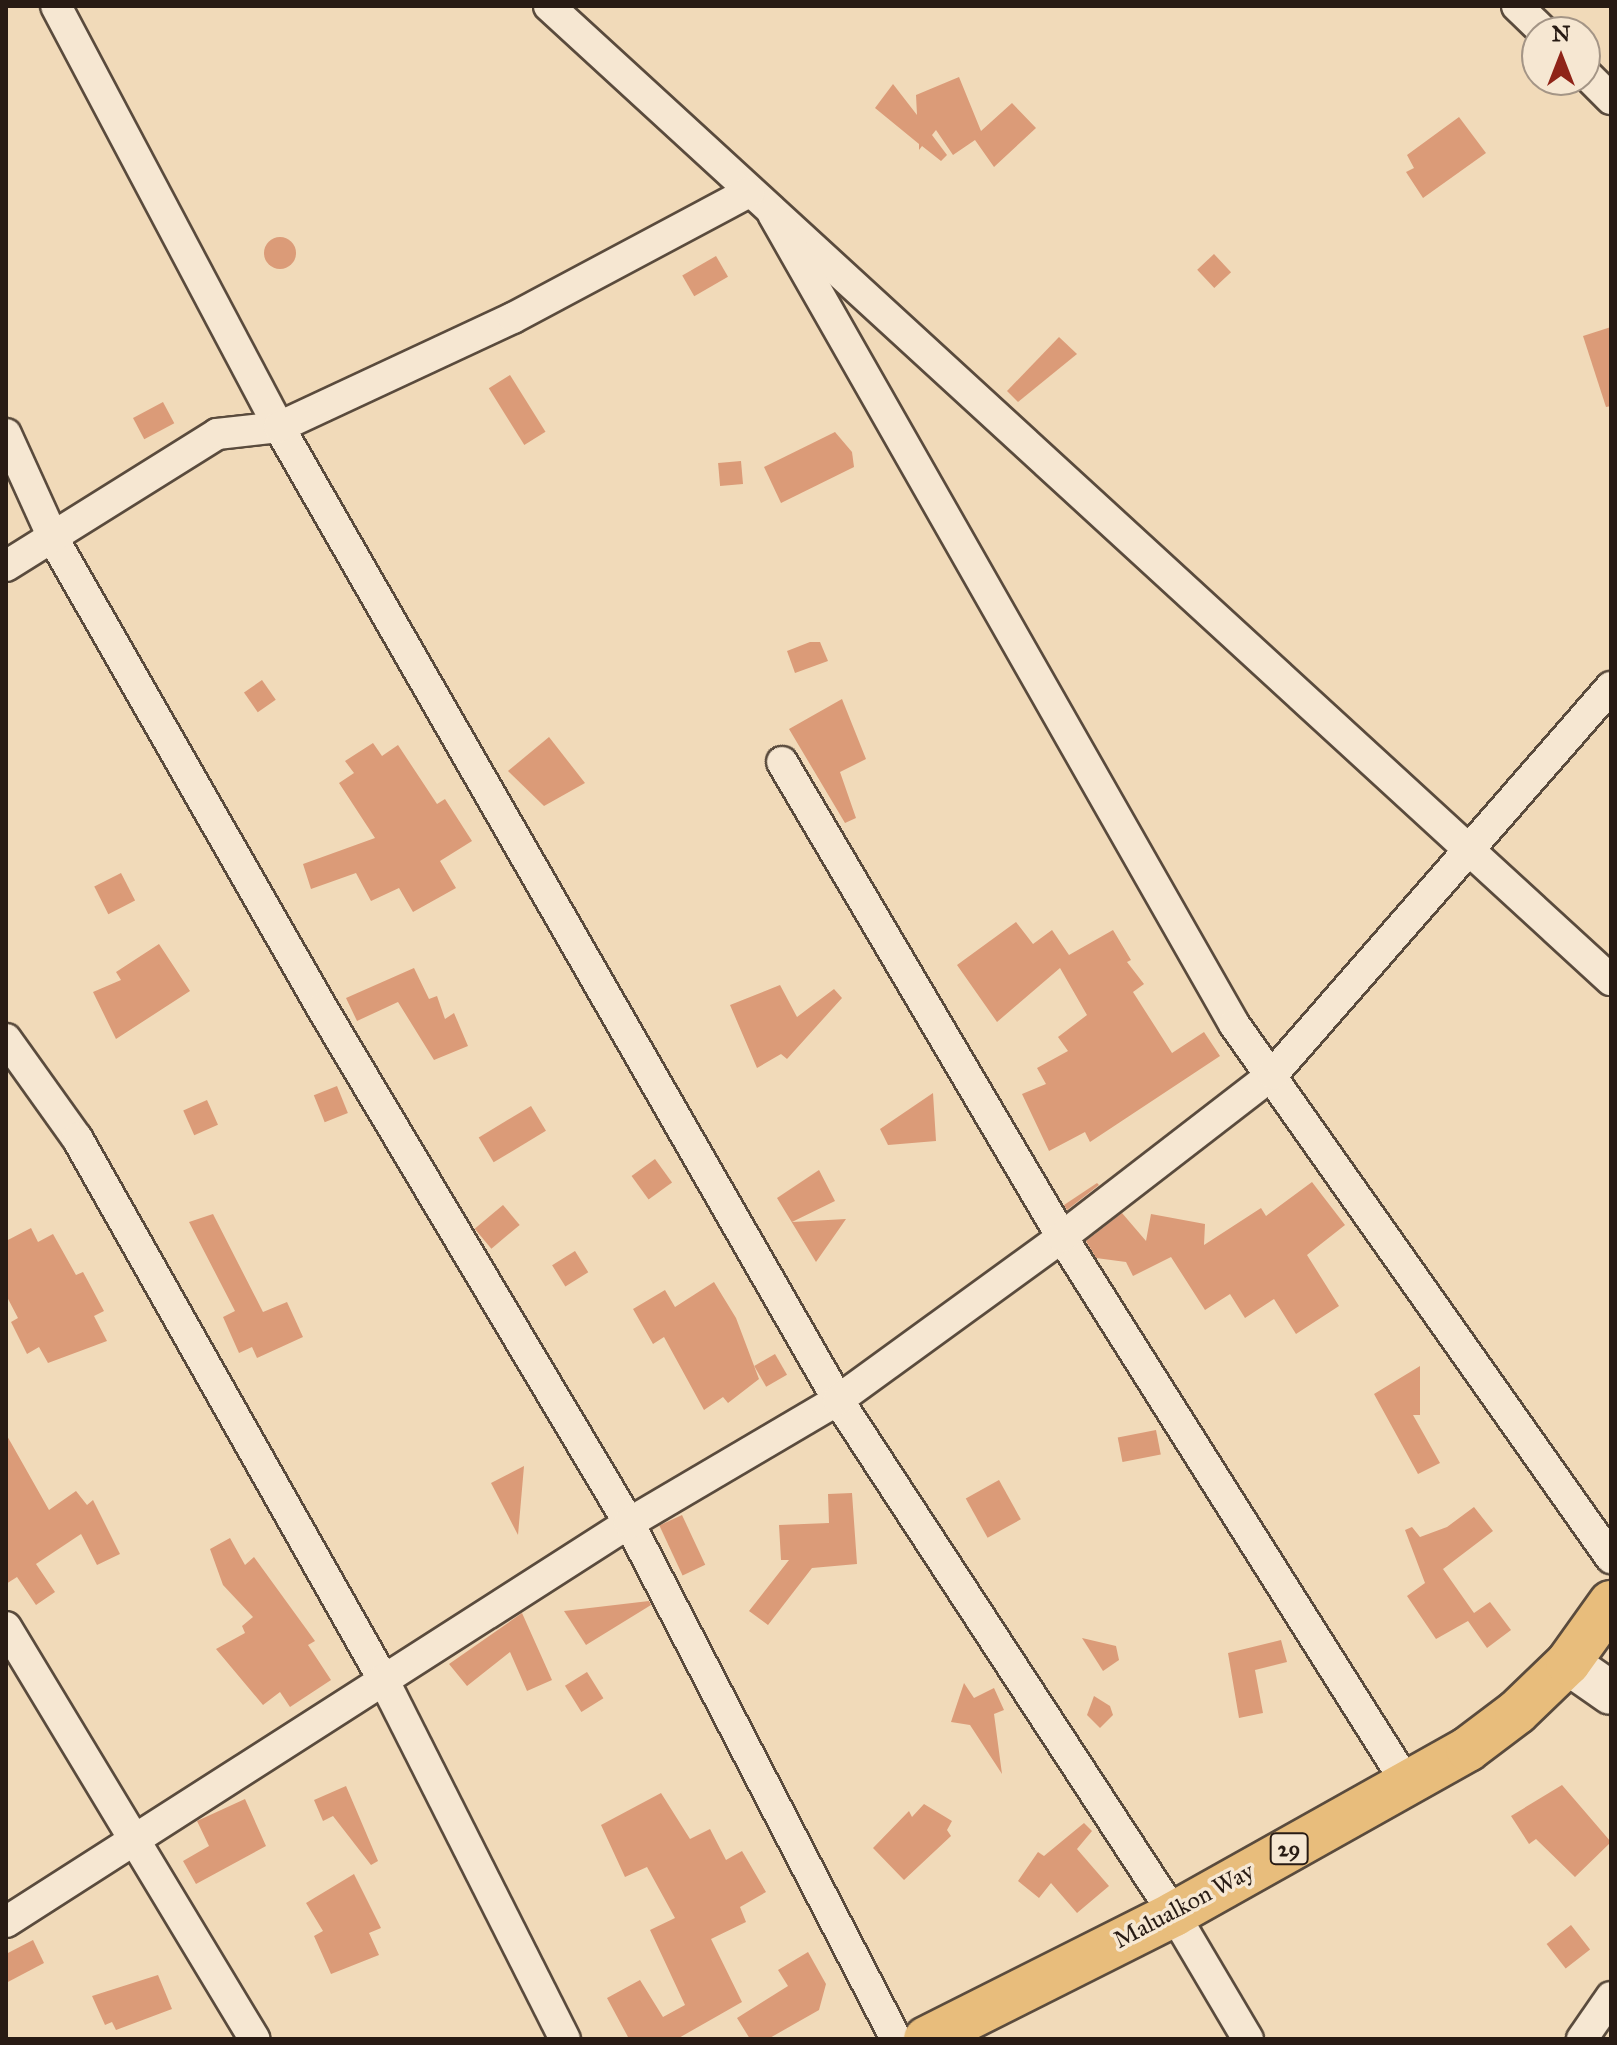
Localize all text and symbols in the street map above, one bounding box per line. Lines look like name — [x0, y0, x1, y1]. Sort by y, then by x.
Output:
north arrow — [1521, 16, 1601, 96]
text: N — [1552, 20, 1570, 47]
road number: 29 — [1269, 1831, 1309, 1867]
street label: Malualkon Way — [1109, 1857, 1259, 1955]

